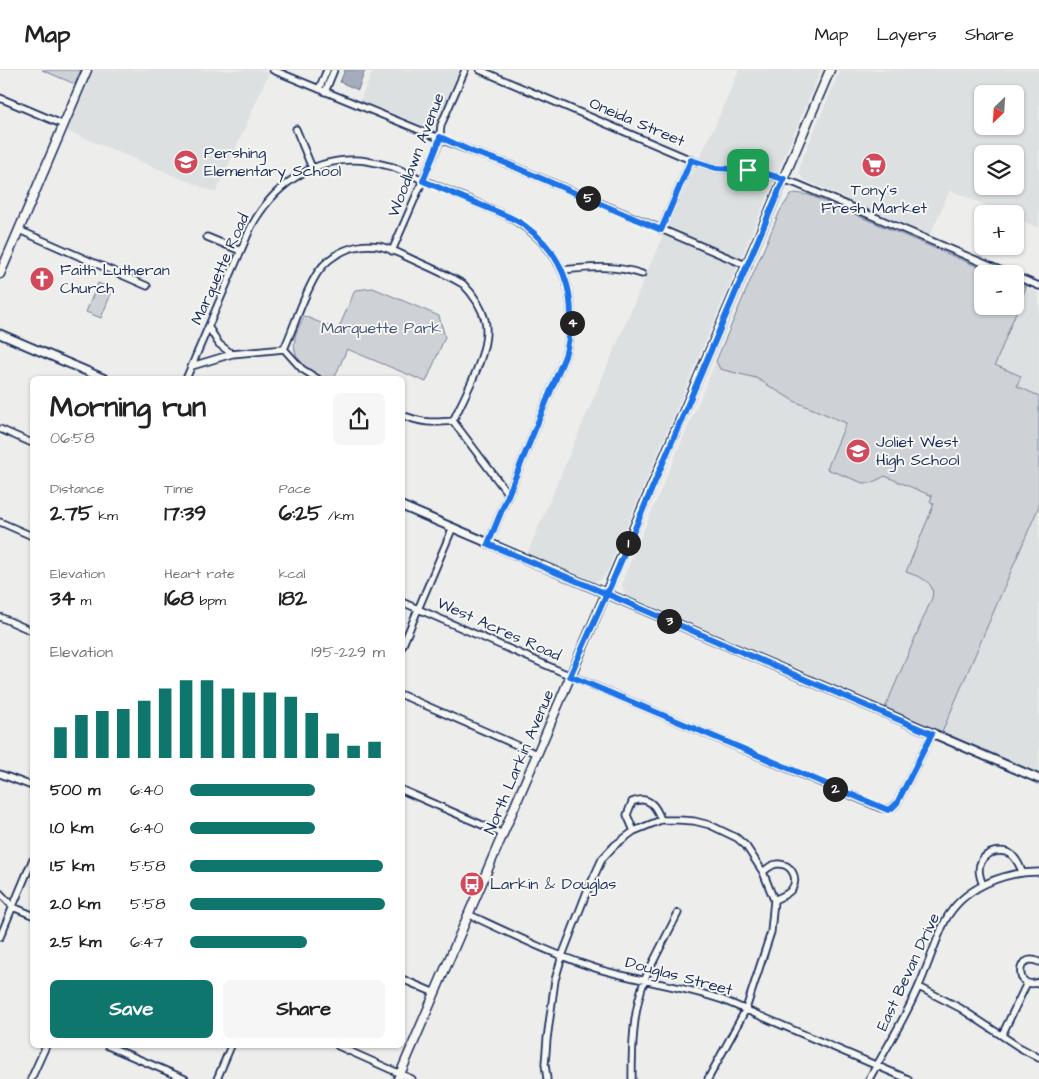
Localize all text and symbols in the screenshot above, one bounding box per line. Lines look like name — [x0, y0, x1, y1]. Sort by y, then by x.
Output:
text: Map — [25, 18, 70, 52]
text: Map — [814, 22, 848, 47]
text: Layers — [876, 22, 937, 47]
text: Share — [965, 22, 1014, 47]
north arrow — [974, 85, 1024, 135]
map controls — [974, 85, 1024, 315]
street label: Woodlawn Avenue — [382, 89, 450, 220]
street label: Oneida Street — [586, 92, 689, 152]
place label: Pershing Elementary School — [204, 142, 341, 183]
button: layers — [974, 145, 1024, 195]
school or university icon: Pershing Elementary School — [173, 149, 199, 175]
pin — [727, 149, 769, 191]
supermarket icon: Tony's Fresh Market — [861, 152, 887, 178]
icon: arrive — [734, 156, 762, 184]
place label: Tony's Fresh Market — [821, 179, 928, 219]
pin: 5 — [576, 186, 600, 210]
text: 5 — [584, 188, 593, 208]
button: + — [974, 205, 1024, 255]
street label: Marquette Road — [186, 210, 254, 328]
place label: Faith Lutheran Church — [60, 259, 170, 299]
button: − — [974, 265, 1024, 315]
church icon: Faith Lutheran Church — [29, 266, 55, 292]
pin: 4 — [560, 310, 584, 336]
text: 4 — [568, 313, 577, 333]
park label: Marquette Park — [321, 317, 441, 339]
text: Morning run — [50, 388, 206, 427]
button: share — [333, 393, 385, 445]
text: 06:58 — [50, 427, 95, 449]
place label: Joliet West High School — [876, 431, 960, 472]
school or university icon: Joliet West High School — [845, 438, 871, 464]
text: Distance — [50, 479, 104, 499]
text: Time — [164, 479, 194, 499]
text: Pace — [279, 479, 311, 499]
text: 2.75 — [50, 499, 93, 528]
text: 17:39 — [164, 499, 206, 528]
text: 6:25 — [279, 499, 322, 528]
text: km — [93, 506, 118, 526]
text: /km — [322, 506, 354, 526]
pin: 1 — [616, 530, 640, 556]
text: 1 — [628, 533, 629, 553]
text: Elevation — [50, 564, 105, 584]
text: Heart rate — [164, 564, 235, 584]
text: kcal — [279, 564, 305, 584]
text: 34 — [50, 584, 75, 613]
text: 168 — [164, 584, 194, 613]
text: 182 — [279, 584, 307, 613]
text: m — [75, 591, 92, 611]
text: bpm — [194, 591, 226, 611]
street label: West Acres Road — [433, 592, 565, 666]
pin: 3 — [656, 608, 682, 634]
text: 3 — [666, 611, 673, 631]
text: Elevation — [50, 641, 113, 663]
text: 195–229 m — [311, 641, 385, 663]
street label: North Larkin Avenue — [479, 686, 560, 838]
pin: 2 — [822, 776, 848, 802]
text: 500 m — [50, 779, 100, 801]
text: 6:40 — [130, 779, 164, 801]
text: 2 — [831, 779, 840, 799]
text: 1.0 km — [50, 817, 93, 839]
text: 6:40 — [130, 817, 164, 839]
text: 1.5 km — [50, 855, 94, 877]
text: 5:58 — [130, 855, 166, 877]
bus stop icon: Larkin & Douglas — [459, 871, 485, 897]
place label: Larkin & Douglas — [490, 873, 616, 896]
text: 2.0 km — [50, 893, 100, 915]
text: 5:58 — [130, 893, 166, 915]
street label: East Bevan Drive — [871, 909, 945, 1035]
text: 2.5 km — [50, 931, 101, 953]
text: 6:47 — [130, 931, 163, 953]
street label: Douglas Street — [623, 951, 736, 1002]
button: Save — [50, 980, 213, 1038]
button: Share — [223, 980, 385, 1038]

